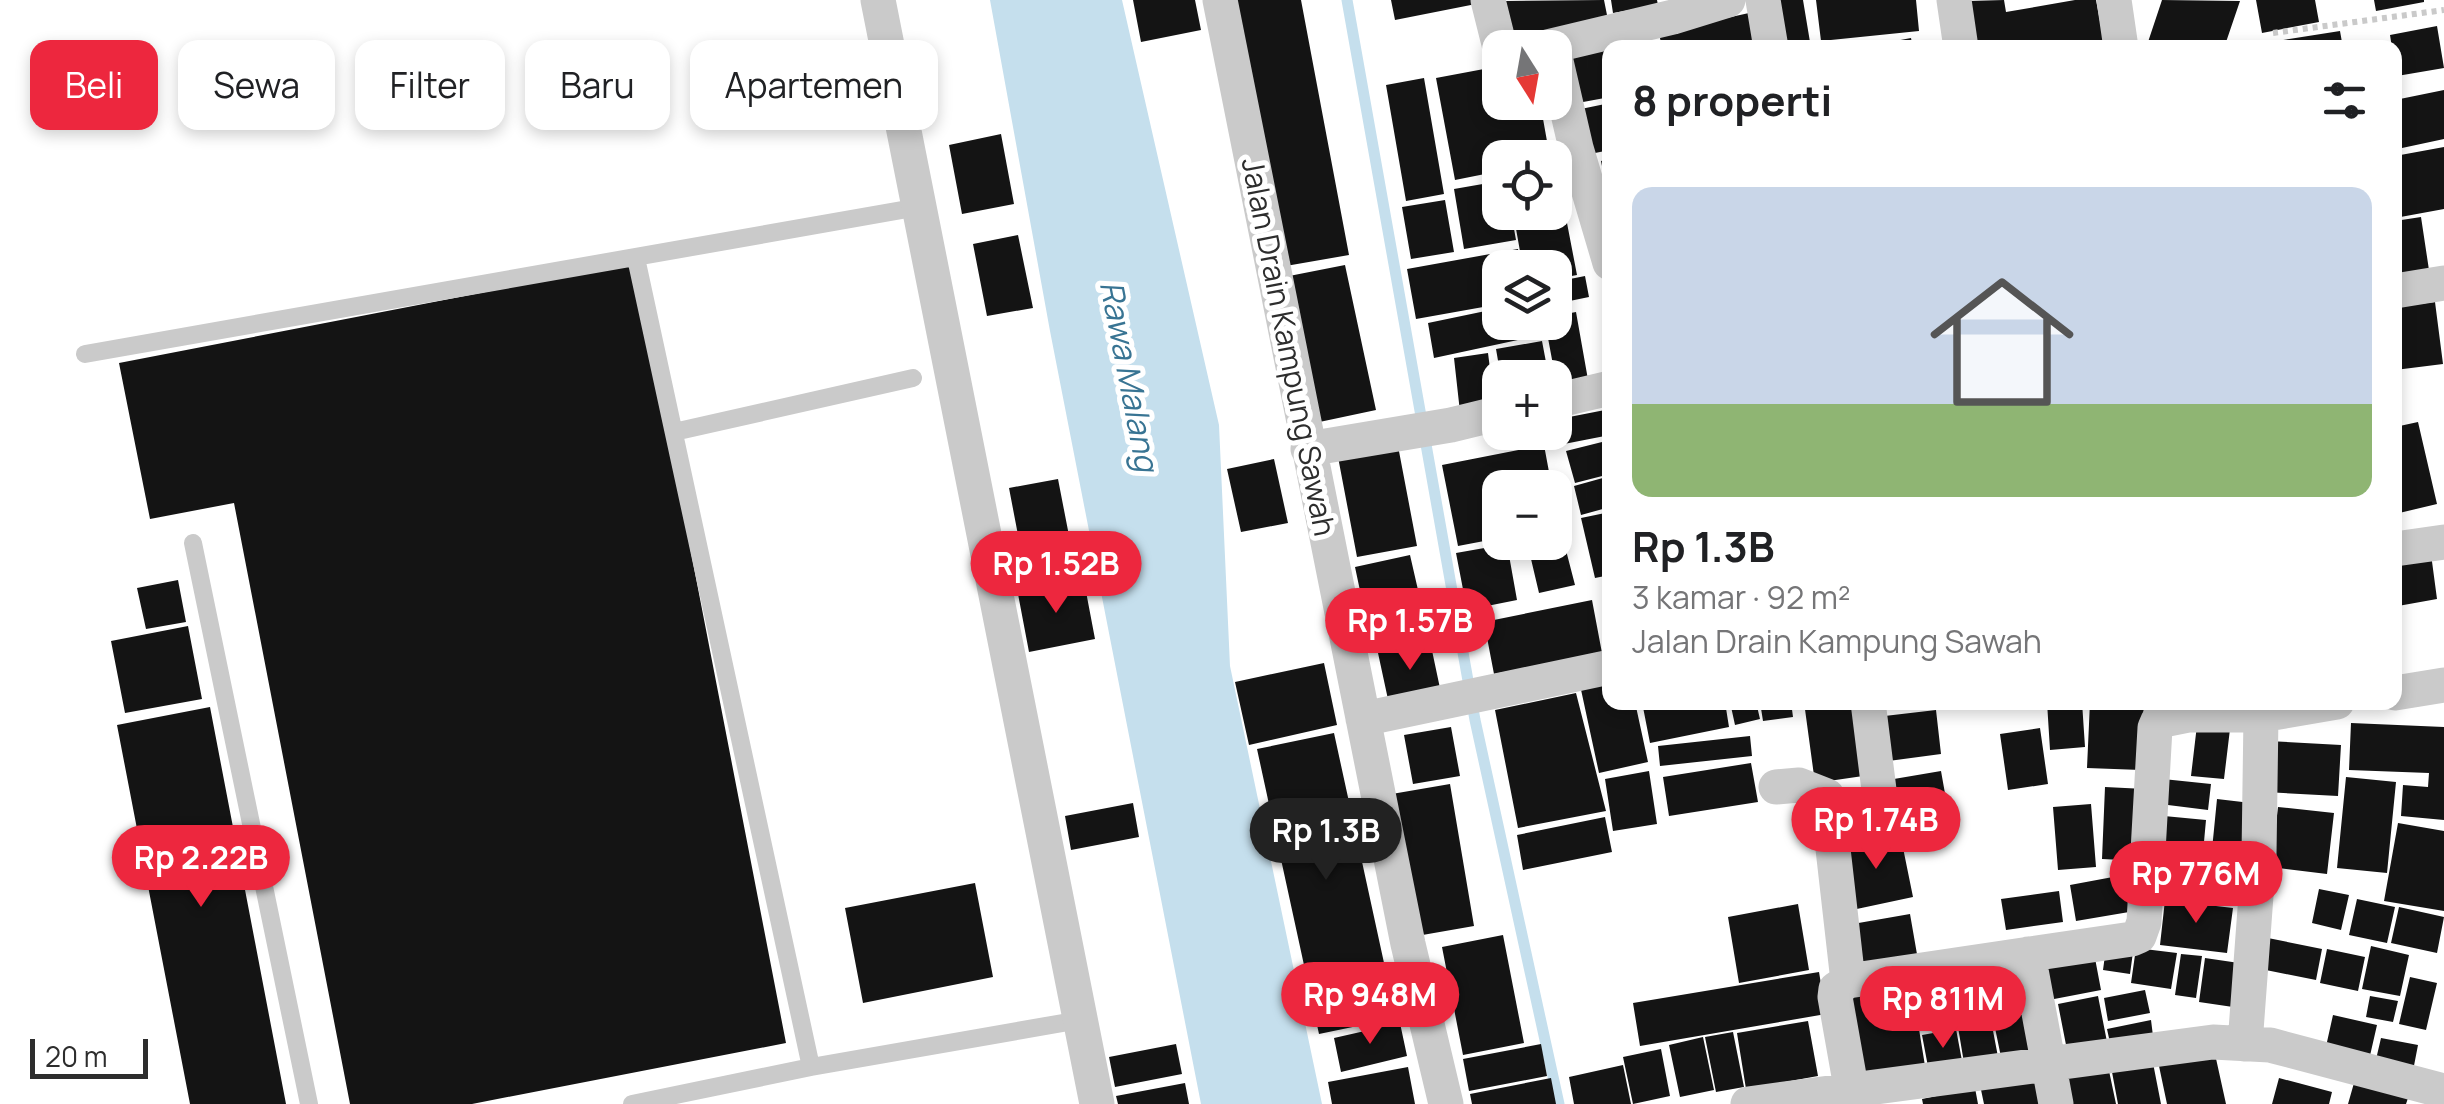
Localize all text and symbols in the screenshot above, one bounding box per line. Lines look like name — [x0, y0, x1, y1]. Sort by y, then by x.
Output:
north arrow — [1482, 30, 1572, 120]
map controls — [1482, 30, 1572, 560]
chip: Beli — [30, 40, 158, 130]
chip: Sewa — [178, 40, 335, 130]
chip: Filter — [355, 40, 505, 130]
chip: Baru — [525, 40, 670, 130]
chip: Apartemen — [690, 40, 938, 130]
text: 8 properti — [1632, 71, 1832, 129]
icon: filters — [2317, 73, 2372, 128]
button: locate — [1482, 140, 1572, 230]
street label: Jalan Drain Kampung Sawah — [1233, 154, 1346, 539]
button: layers — [1482, 250, 1572, 340]
icon: home — [1912, 252, 2092, 432]
water label: Rawa Malang — [1090, 277, 1171, 478]
button: + — [1482, 360, 1572, 450]
button: − — [1482, 470, 1572, 560]
text: Rp 1.3B — [1632, 517, 1774, 575]
pin: Rp 1.52B — [953, 531, 1159, 616]
text: Rp 1.52B — [993, 541, 1119, 585]
text: 3 kamar · 92 m² — [1632, 575, 1851, 619]
pin: Rp 1.57B — [1307, 588, 1513, 673]
text: Rp 1.57B — [1347, 598, 1473, 642]
text: Jalan Drain Kampung Sawah — [1632, 619, 2042, 663]
pin: Rp 1.74B — [1773, 787, 1979, 872]
text: Rp 1.74B — [1813, 797, 1939, 841]
pin: Rp 1.3B — [1234, 798, 1418, 883]
text: Rp 1.3B — [1272, 808, 1380, 852]
pin: Rp 2.22B — [98, 825, 304, 910]
text: Rp 2.22B — [134, 835, 268, 879]
pin: Rp 776M — [2104, 841, 2288, 926]
text: Rp 776M — [2132, 851, 2260, 895]
pin: Rp 948M — [1278, 962, 1462, 1047]
pin: Rp 811M — [1851, 966, 2035, 1051]
text: Rp 948M — [1303, 972, 1437, 1016]
text: Rp 811M — [1882, 976, 2004, 1020]
scale bar — [30, 1034, 148, 1078]
text: 20 m — [45, 1037, 107, 1075]

